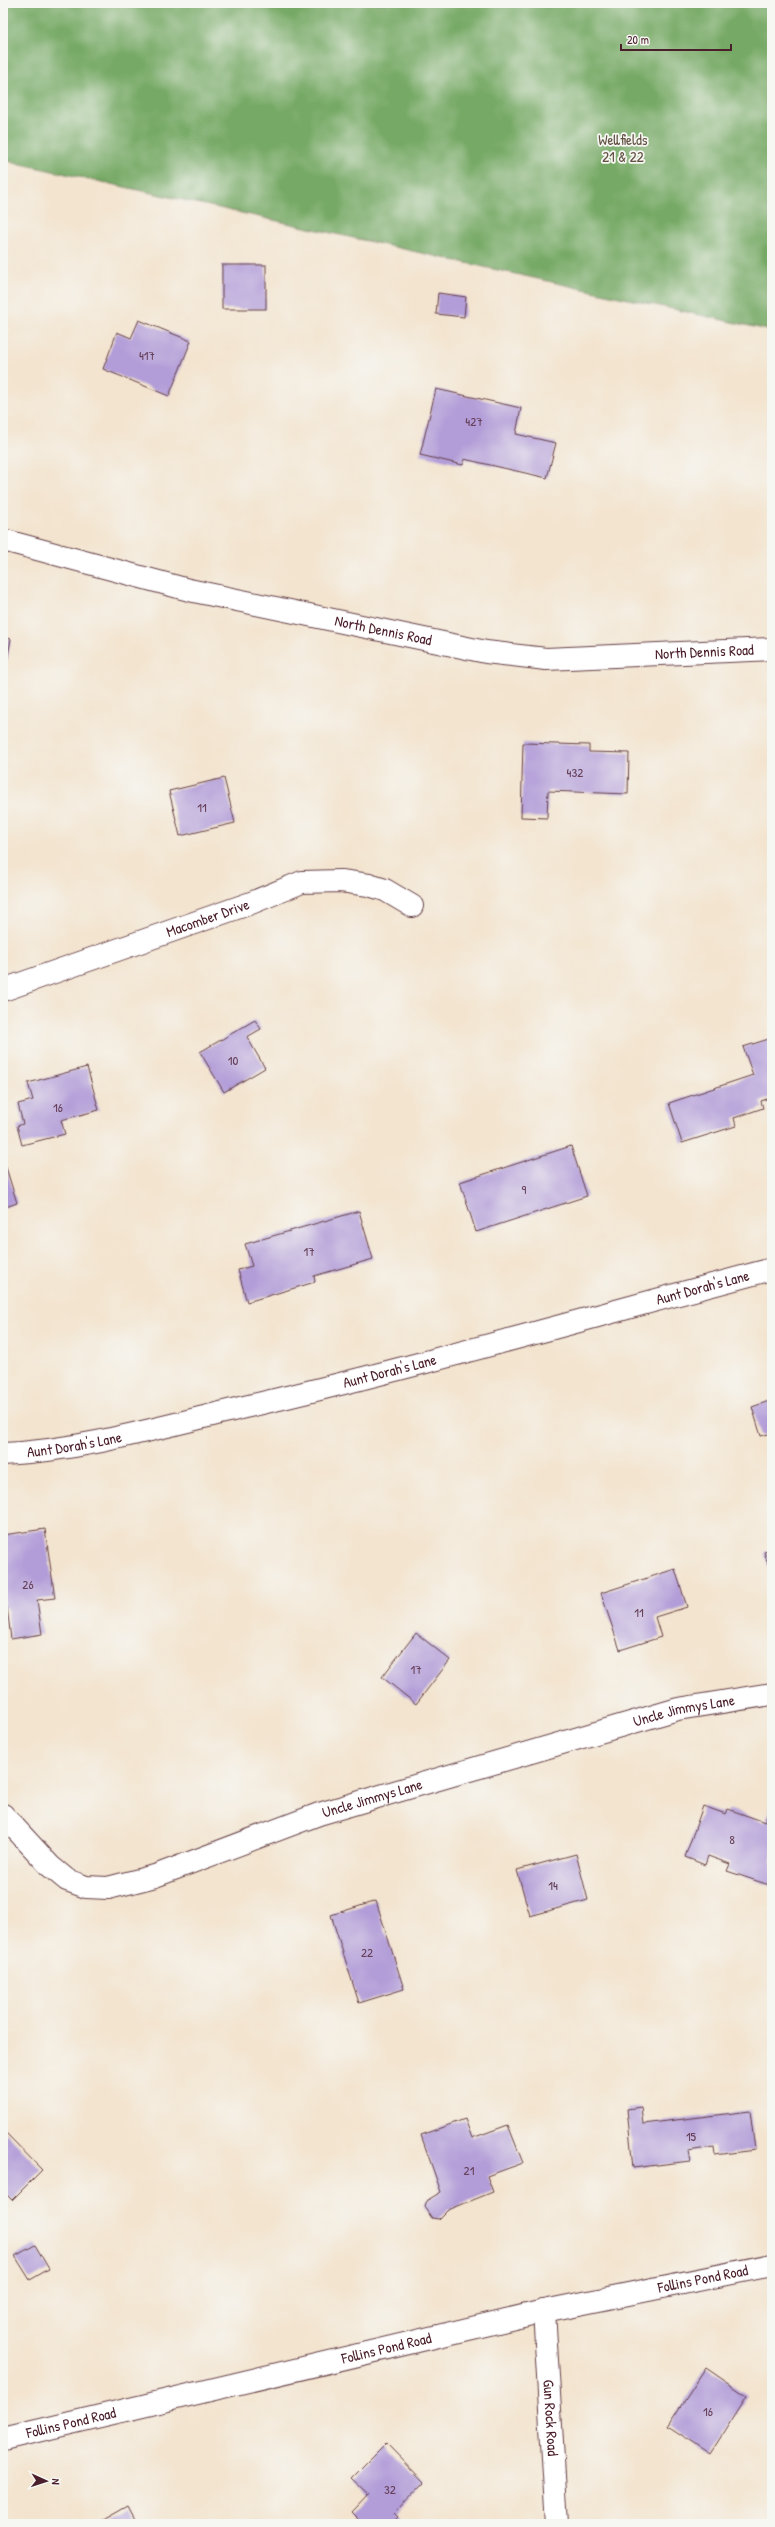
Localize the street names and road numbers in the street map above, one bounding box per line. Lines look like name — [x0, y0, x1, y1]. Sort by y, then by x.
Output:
street label: North Dennis Road — [333, 610, 434, 650]
street label: North Dennis Road — [655, 639, 754, 664]
street label: Macomber Drive — [163, 893, 252, 942]
street label: Aunt Dorah's Lane — [654, 1264, 752, 1310]
street label: Aunt Dorah's Lane — [341, 1349, 439, 1393]
street label: Aunt Dorah's Lane — [26, 1426, 124, 1462]
street label: Uncle Jimmys Lane — [630, 1689, 736, 1732]
street label: Uncle Jimmys Lane — [320, 1773, 425, 1823]
street label: Follins Pond Road — [655, 2259, 750, 2298]
street label: Follins Pond Road — [338, 2327, 433, 2369]
street label: Gun Rock Road — [538, 2379, 564, 2457]
street label: Follins Pond Road — [23, 2402, 118, 2443]

